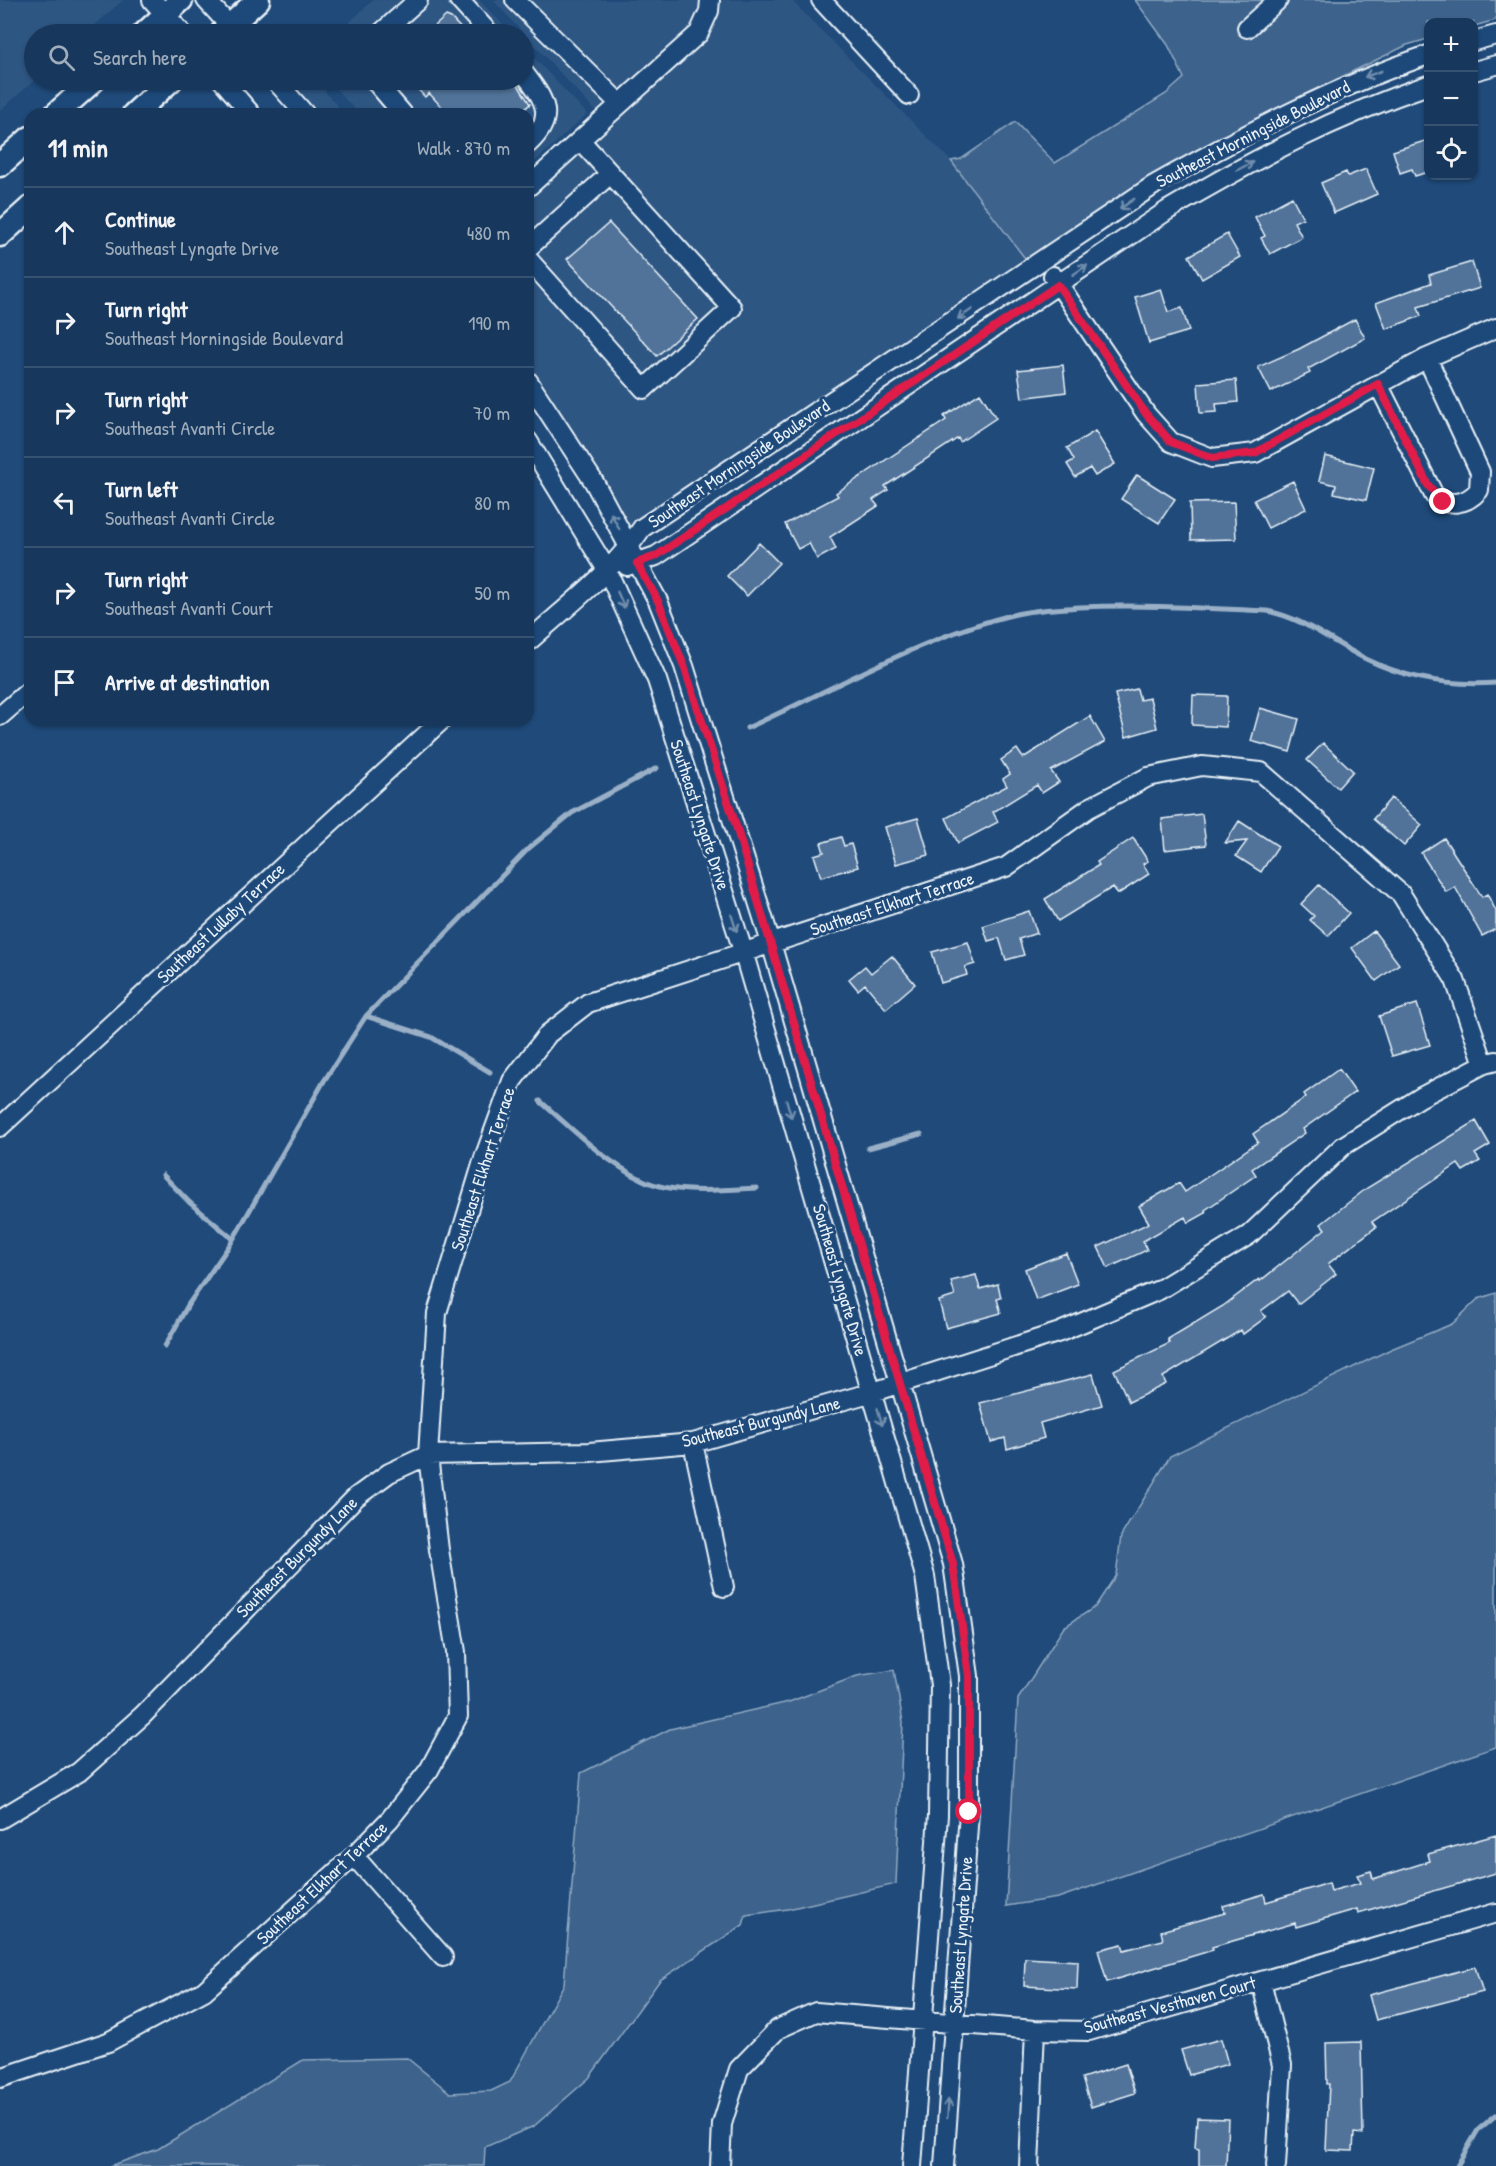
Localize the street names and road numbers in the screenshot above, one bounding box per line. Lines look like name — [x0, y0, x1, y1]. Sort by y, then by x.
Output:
street label: Southeast Morningside Boulevard — [1152, 74, 1354, 193]
street label: Southeast Morningside Boulevard — [643, 393, 834, 534]
street label: Southeast Lyngate Drive — [664, 736, 737, 893]
street label: Southeast Lullaby Terrace — [151, 857, 290, 989]
street label: Southeast Elkhart Terrace — [807, 865, 977, 942]
street label: Southeast Elkhart Terrace — [444, 1084, 521, 1254]
street label: Southeast Lyngate Drive — [807, 1201, 874, 1359]
street label: Southeast Burgundy Lane — [679, 1390, 843, 1453]
street label: Southeast Burgundy Lane — [230, 1490, 363, 1623]
street label: Southeast Elkhart Terrace — [251, 1815, 393, 1950]
street label: Southeast Lyngate Drive — [943, 1856, 978, 2014]
street label: Southeast Vesthaven Court — [1081, 1969, 1259, 2040]

